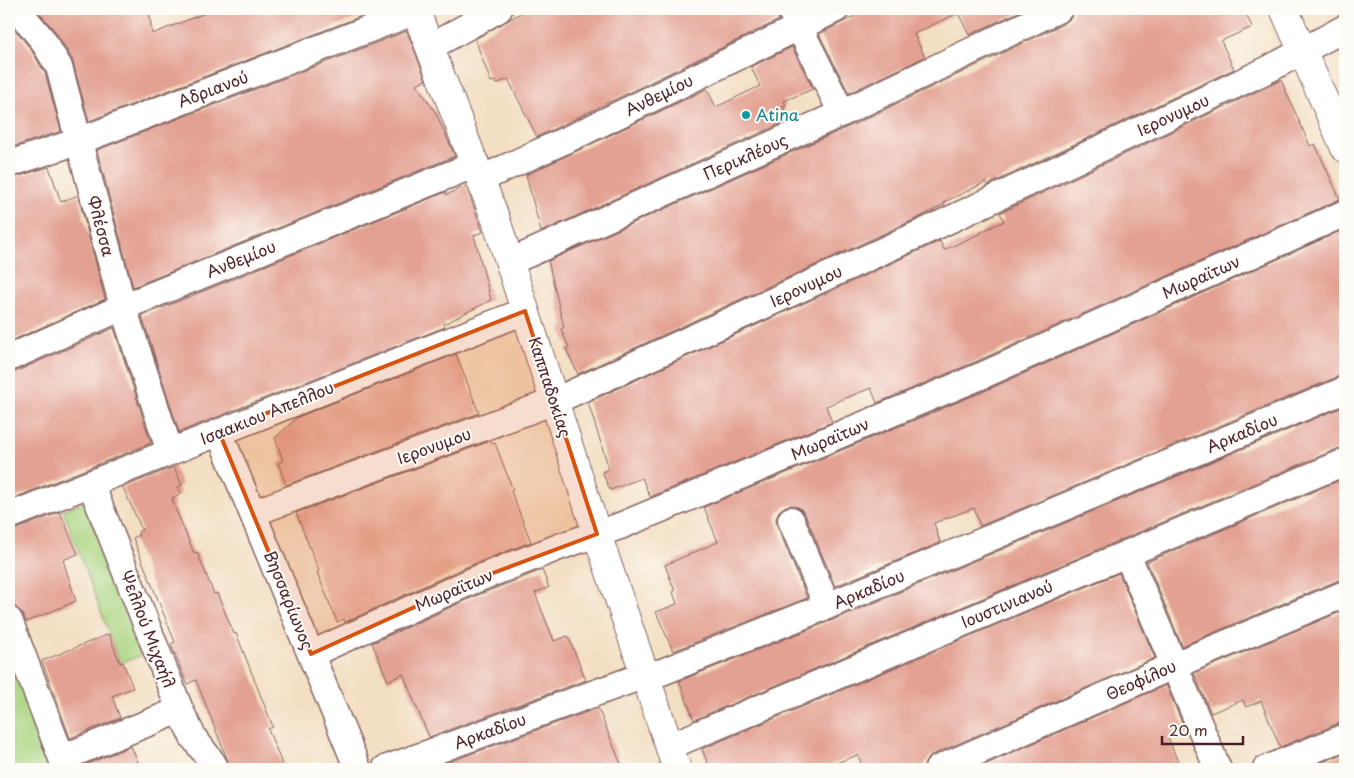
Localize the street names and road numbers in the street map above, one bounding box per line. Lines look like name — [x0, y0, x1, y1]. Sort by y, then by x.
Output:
street label: Αδριανού — [174, 64, 251, 112]
street label: Ανθεμίου — [620, 67, 697, 121]
street label: Ιερονυμου — [1132, 87, 1213, 141]
street label: Περικλέους — [698, 127, 791, 185]
street label: Φλέσσα — [82, 193, 122, 259]
street label: Ανθεμίου — [202, 233, 279, 283]
street label: Μωραϊτων — [1158, 248, 1243, 304]
street label: Ιερονυμου — [765, 258, 846, 312]
street label: Καππαδοκίας — [523, 333, 578, 440]
street label: Ισαακιου Απελλου — [196, 374, 337, 450]
street label: Αρκαδίου — [1202, 406, 1281, 458]
street label: Μωραϊτων — [787, 411, 873, 465]
street label: Ιερονυμου — [393, 421, 474, 470]
street label: Βησσαρίωνος — [259, 547, 321, 653]
street label: Μωραϊτων — [411, 562, 497, 616]
street label: Αρκαδίου — [829, 562, 908, 614]
street label: Ψελλού Μιχαήλ — [115, 566, 182, 691]
street label: Ιουστινιανού — [957, 573, 1056, 633]
street label: Θεοφίλου — [1101, 653, 1180, 705]
street label: Αρκαδίου — [450, 706, 529, 754]

